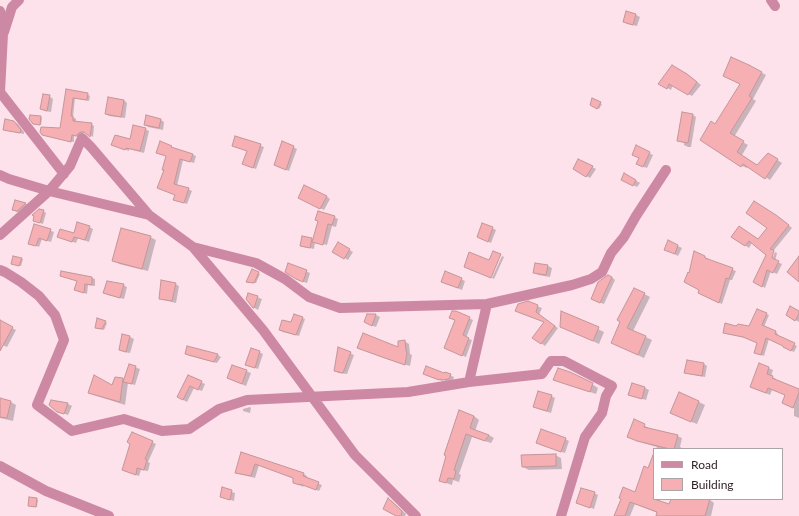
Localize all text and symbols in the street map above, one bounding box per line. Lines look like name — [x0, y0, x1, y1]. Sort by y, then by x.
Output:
legend — [653, 448, 783, 500]
text: Road — [691, 457, 718, 472]
text: Building — [691, 477, 734, 492]

